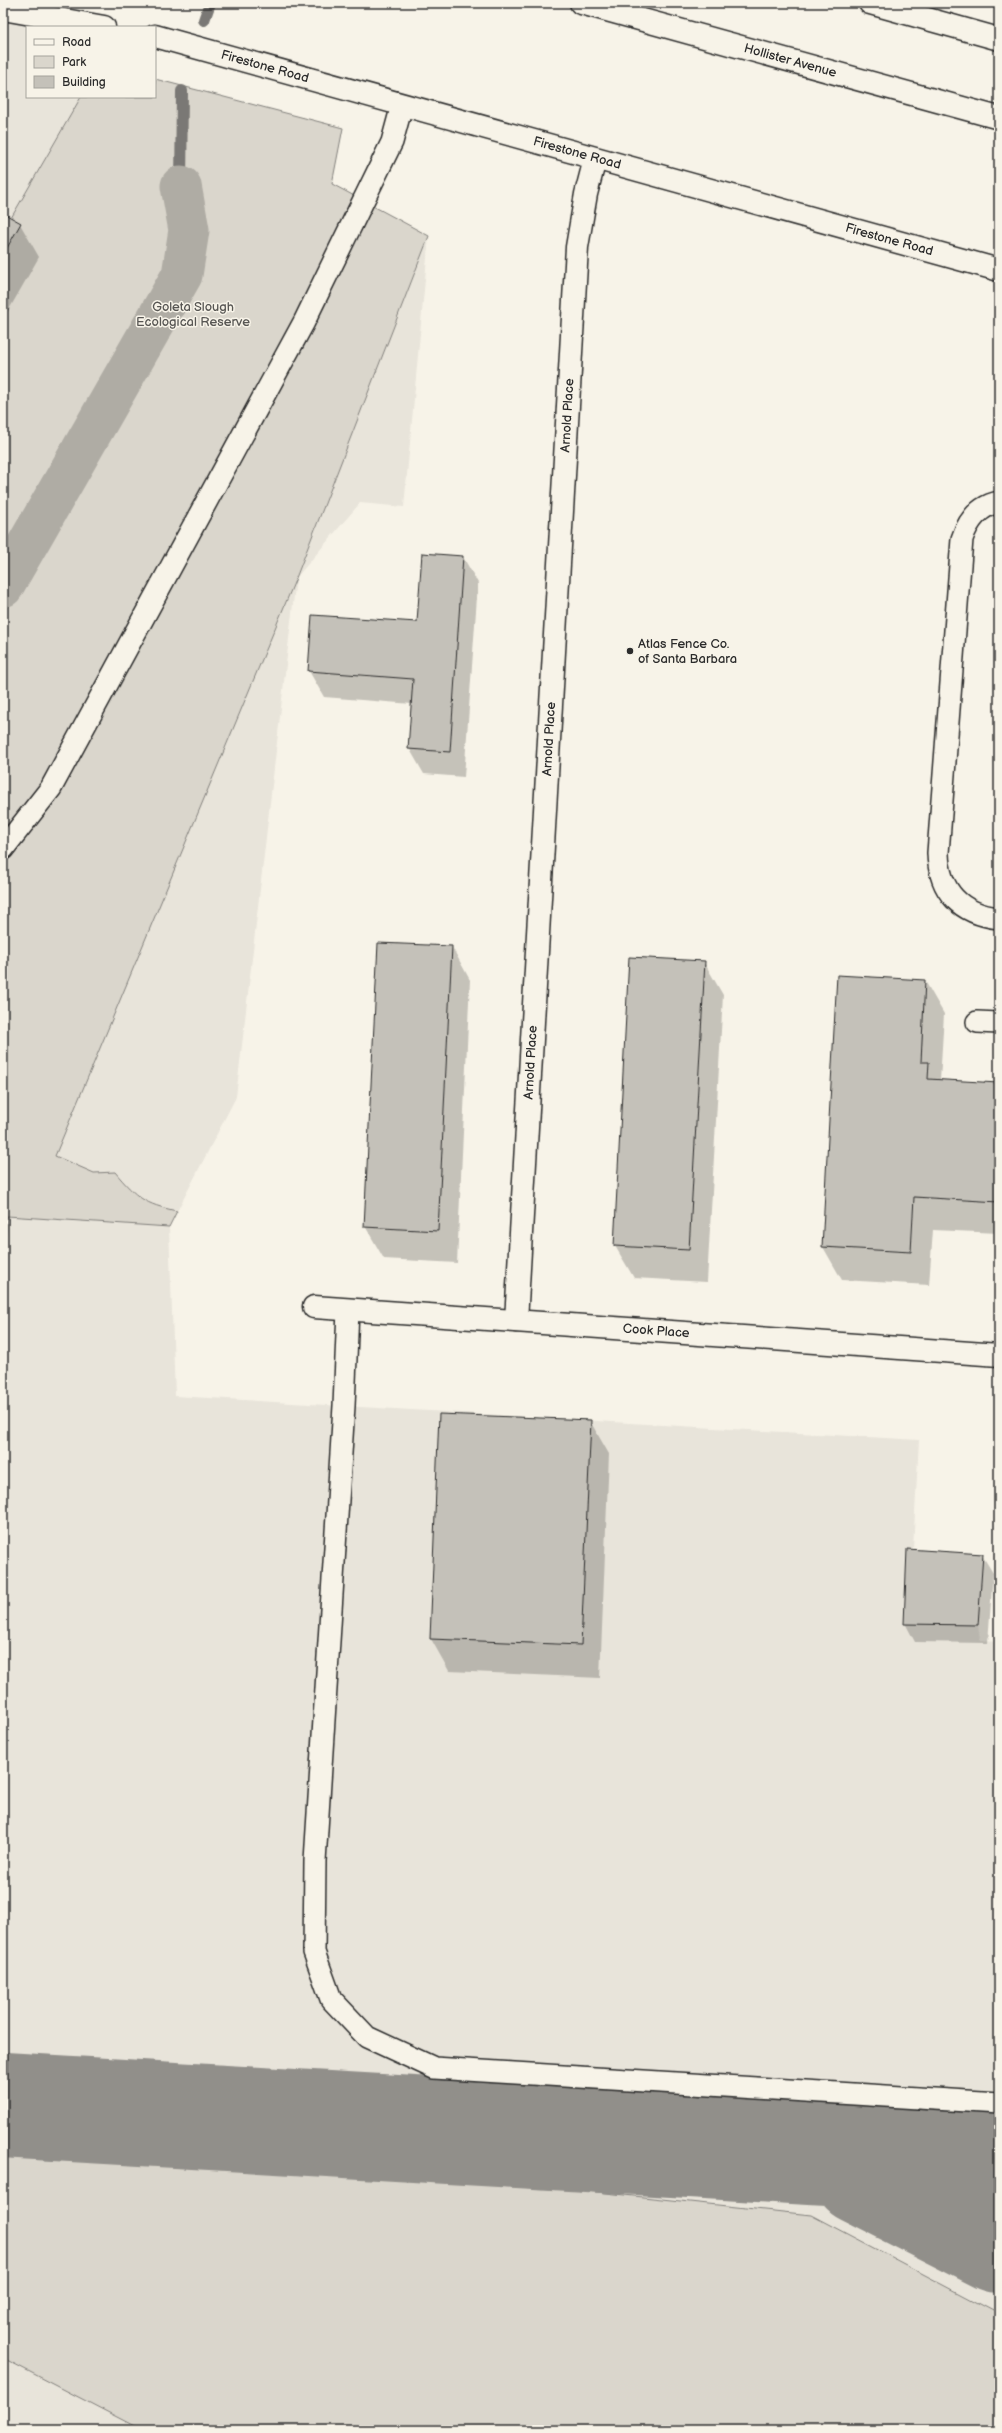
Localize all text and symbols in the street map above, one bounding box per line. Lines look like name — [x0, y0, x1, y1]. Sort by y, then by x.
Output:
legend — [26, 26, 156, 98]
text: Road — [62, 35, 91, 50]
street label: Hollister Avenue — [742, 40, 839, 81]
street label: Firestone Road — [219, 47, 311, 86]
text: Park — [62, 55, 86, 70]
text: Building — [62, 75, 106, 90]
street label: Firestone Road — [531, 133, 623, 173]
street label: Firestone Road — [844, 220, 935, 259]
park label: Goleta Slough Ecological Reserve — [136, 299, 250, 330]
street label: Arnold Place — [557, 378, 578, 453]
place label: Atlas Fence Co. of Santa Barbara — [638, 636, 737, 667]
marker: Atlas Fence Co. of Santa Barbara — [625, 646, 635, 656]
street label: Arnold Place — [539, 701, 559, 776]
street label: Arnold Place — [521, 1025, 541, 1100]
street label: Cook Place — [622, 1321, 690, 1341]

